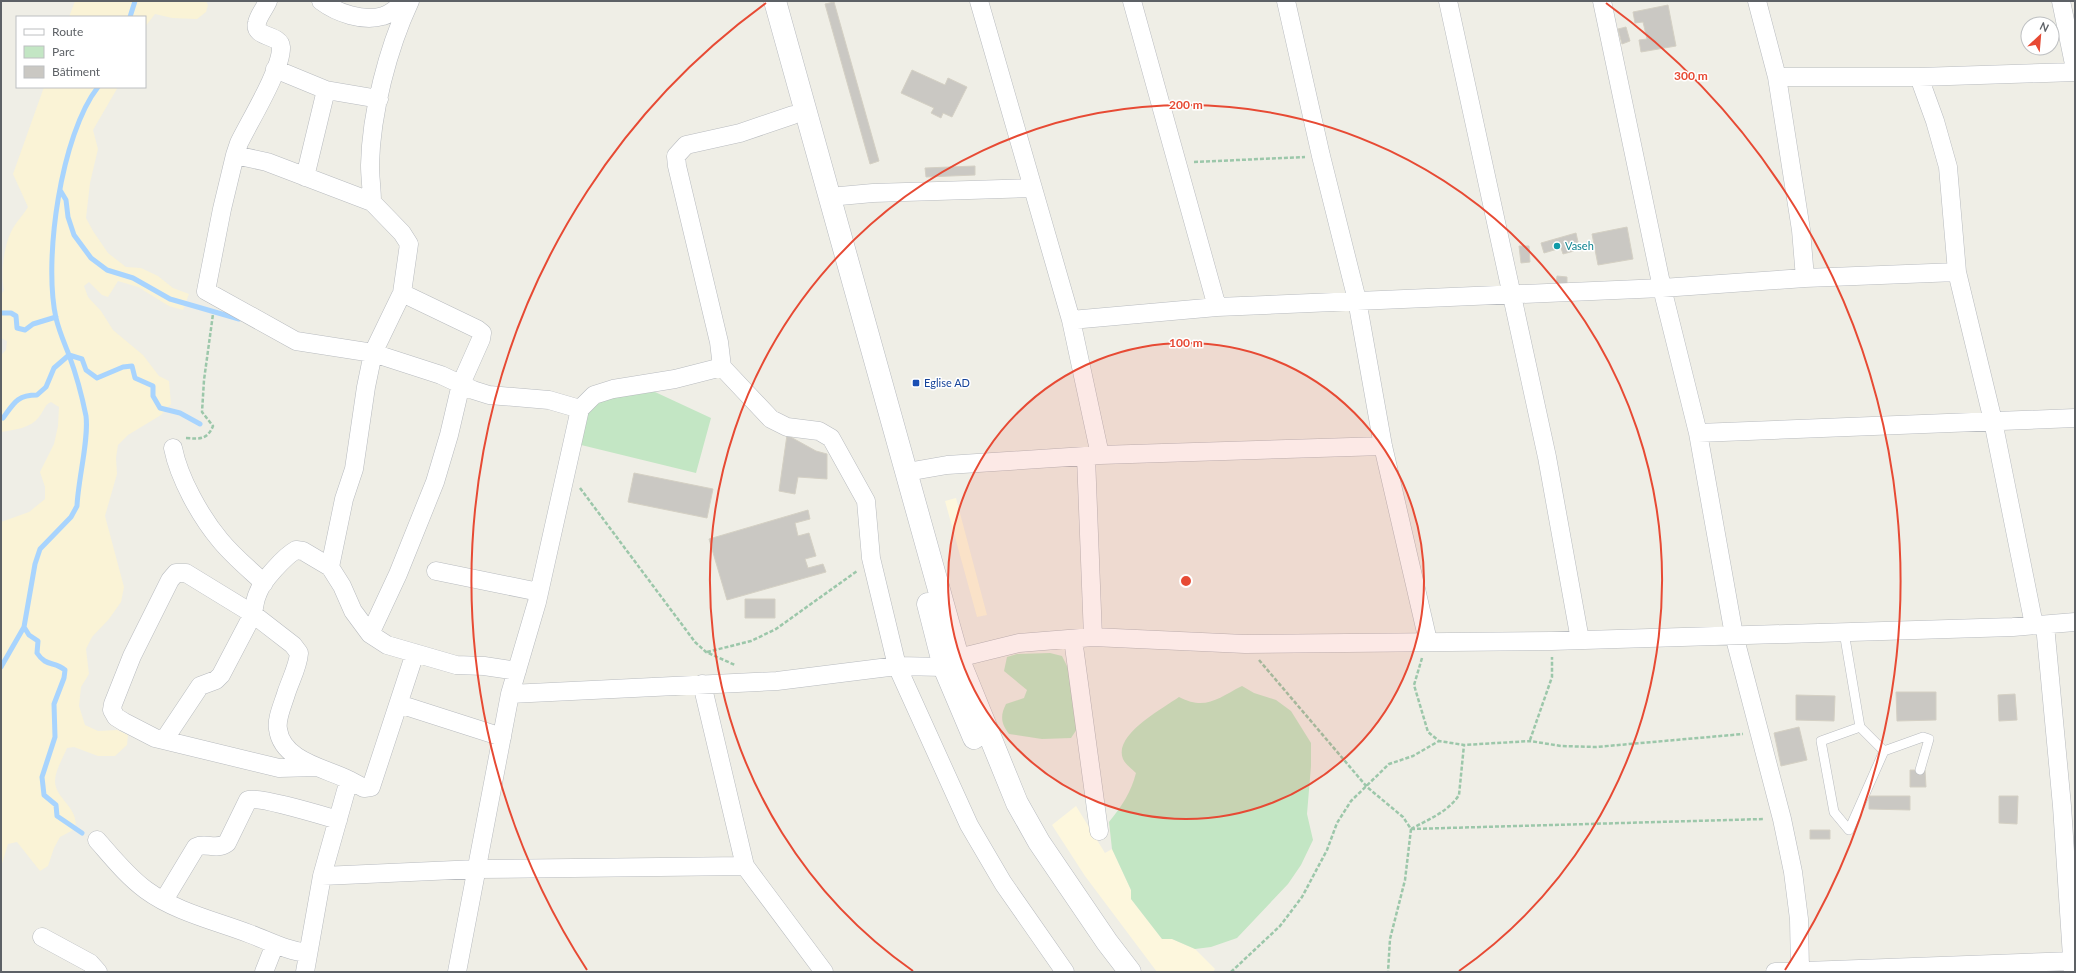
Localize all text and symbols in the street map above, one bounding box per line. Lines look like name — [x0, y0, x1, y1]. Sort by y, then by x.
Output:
legend — [16, 16, 146, 88]
north arrow — [2020, 16, 2060, 56]
text: N — [2038, 19, 2051, 34]
text: Route — [52, 24, 83, 39]
text: Parc — [52, 44, 75, 59]
text: Bâtiment — [52, 64, 101, 79]
text: 300 m — [1674, 68, 1708, 83]
text: 200 m — [1169, 97, 1203, 112]
place label: Vaseh — [1565, 239, 1594, 252]
marker: Vaseh — [1552, 241, 1562, 251]
text: 100 m — [1169, 335, 1203, 350]
place label: Eglise AD — [924, 376, 970, 389]
marker: Eglise AD — [911, 378, 921, 388]
centre of rings — [1179, 574, 1193, 588]

